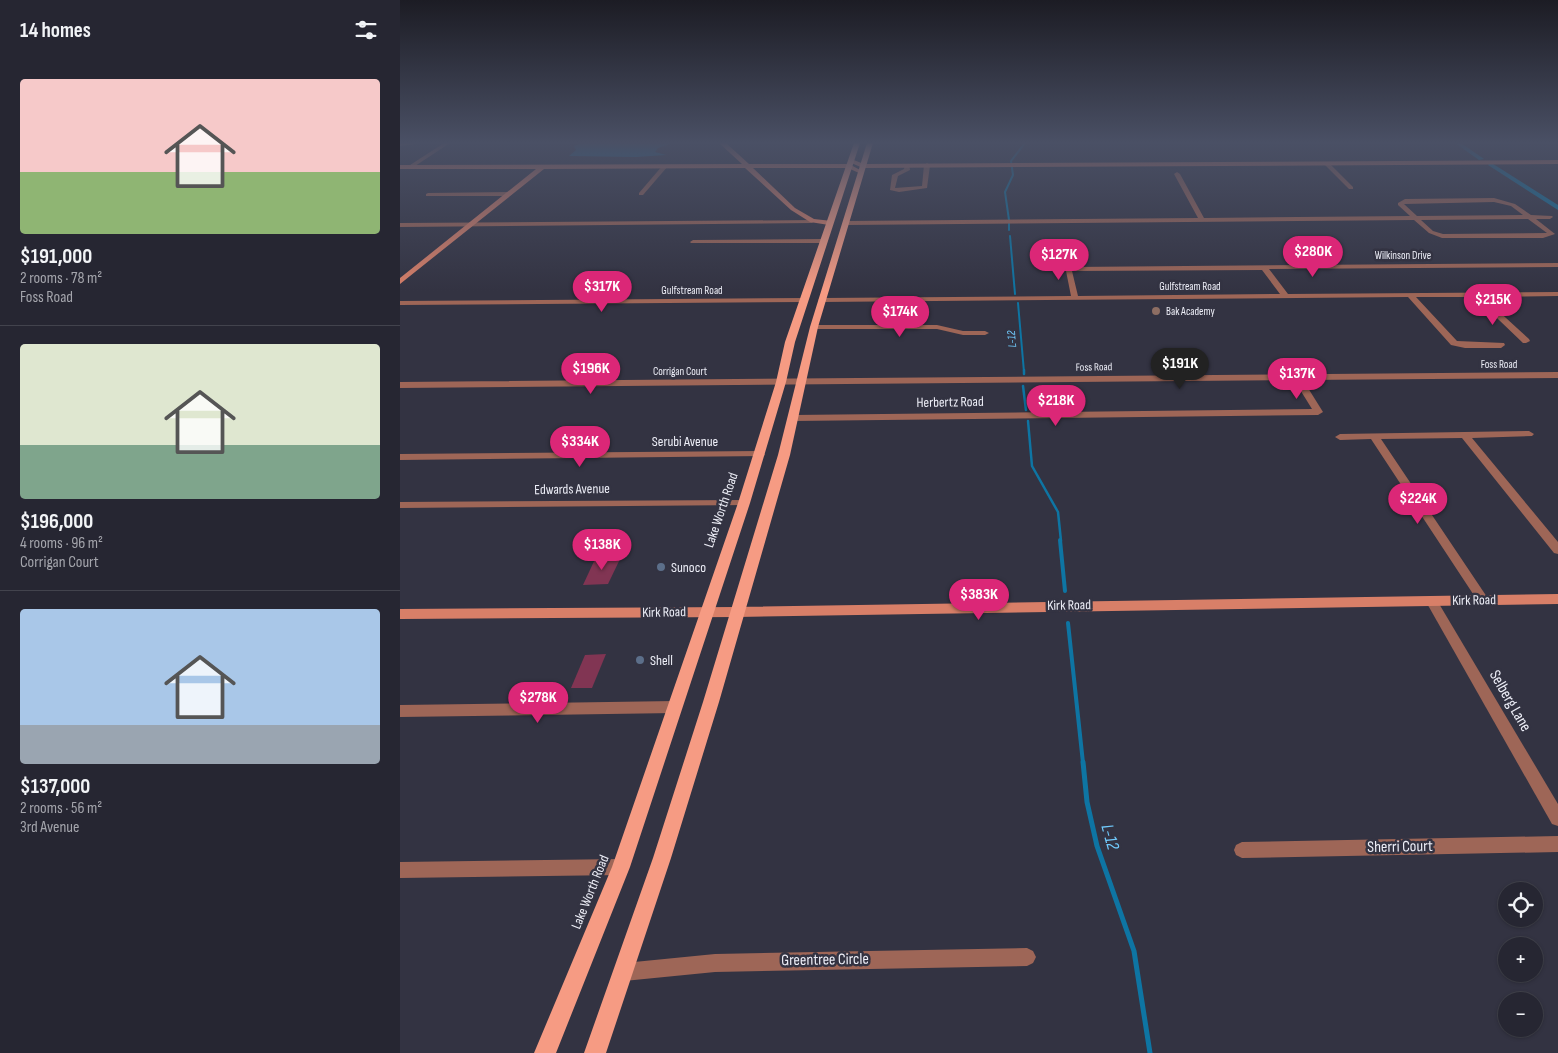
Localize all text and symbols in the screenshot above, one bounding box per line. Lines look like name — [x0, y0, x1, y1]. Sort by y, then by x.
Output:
icon: filters — [352, 16, 380, 44]
text: 14 homes — [20, 18, 91, 43]
icon: home — [155, 111, 245, 201]
pin: $280K — [1278, 236, 1348, 278]
pin: $127K — [1024, 238, 1094, 281]
text: $280K — [1294, 242, 1332, 261]
text: $191,000 — [20, 244, 92, 269]
text: $127K — [1041, 245, 1077, 264]
street label: Wilkinson Drive — [1375, 249, 1431, 262]
text: 2 rooms · 78 m² — [20, 269, 102, 288]
pin: $317K — [567, 270, 637, 313]
text: $317K — [584, 277, 620, 296]
street label: Gulfstream Road — [1159, 280, 1221, 293]
street label: Gulfstream Road — [661, 284, 723, 297]
pin: $215K — [1458, 284, 1528, 326]
text: Foss Road — [20, 288, 73, 307]
text: $215K — [1475, 290, 1511, 309]
pin: $174K — [865, 296, 935, 338]
text: $174K — [882, 302, 918, 321]
marker: Bak Academy — [1150, 305, 1162, 317]
place label: Bak Academy — [1166, 305, 1216, 318]
water label: L-12 — [1004, 330, 1020, 348]
pin: $191K — [1145, 348, 1215, 390]
pin: $196K — [556, 352, 626, 395]
text: $191K — [1162, 354, 1198, 373]
pin: $137K — [1262, 358, 1332, 400]
street label: Foss Road — [1481, 358, 1518, 371]
text: $196K — [572, 359, 610, 378]
street label: Foss Road — [1076, 360, 1113, 374]
text: $137K — [1279, 364, 1315, 383]
street label: Corrigan Court — [653, 365, 708, 378]
icon: home — [155, 377, 245, 467]
pin: $218K — [1021, 384, 1091, 427]
text: $218K — [1038, 391, 1074, 410]
street label: Herbertz Road — [916, 393, 984, 411]
pin: $334K — [545, 426, 615, 468]
text: $334K — [561, 432, 599, 451]
street label: Serubi Avenue — [652, 433, 718, 450]
street label: Lake Worth Road — [700, 470, 742, 550]
street label: Edwards Avenue — [534, 480, 610, 498]
pin: $224K — [1383, 482, 1453, 525]
text: $224K — [1399, 489, 1437, 508]
text: $196,000 — [20, 509, 93, 534]
pin: $138K — [567, 528, 637, 571]
text: 4 rooms · 96 m² — [20, 534, 103, 553]
text: $138K — [583, 535, 621, 554]
text: Corrigan Court — [20, 553, 99, 572]
place label: Sunoco — [671, 559, 706, 576]
marker: Sunoco — [655, 561, 667, 573]
pin: $383K — [944, 578, 1014, 621]
text: $383K — [960, 585, 998, 604]
street label: Kirk Road — [1452, 591, 1496, 609]
street label: Kirk Road — [1047, 596, 1091, 614]
street label: Kirk Road — [642, 603, 686, 621]
icon: home — [155, 642, 245, 732]
place label: Shell — [650, 652, 673, 669]
marker: Shell — [634, 654, 646, 666]
street label: Selberg Lane — [1485, 667, 1535, 735]
pin: $278K — [503, 682, 573, 724]
text: $278K — [519, 688, 557, 707]
text: $137,000 — [20, 774, 90, 799]
text: 2 rooms · 56 m² — [20, 799, 102, 818]
text: 3rd Avenue — [20, 818, 79, 837]
water label: L-12 — [1097, 822, 1124, 853]
street label: Sherri Court — [1367, 837, 1433, 857]
street label: Lake Worth Road — [567, 852, 613, 931]
map controls — [1498, 882, 1543, 1037]
button: locate — [1498, 882, 1543, 927]
button: + — [1498, 937, 1543, 982]
street label: Greentree Circle — [781, 950, 869, 970]
button: − — [1498, 992, 1543, 1037]

